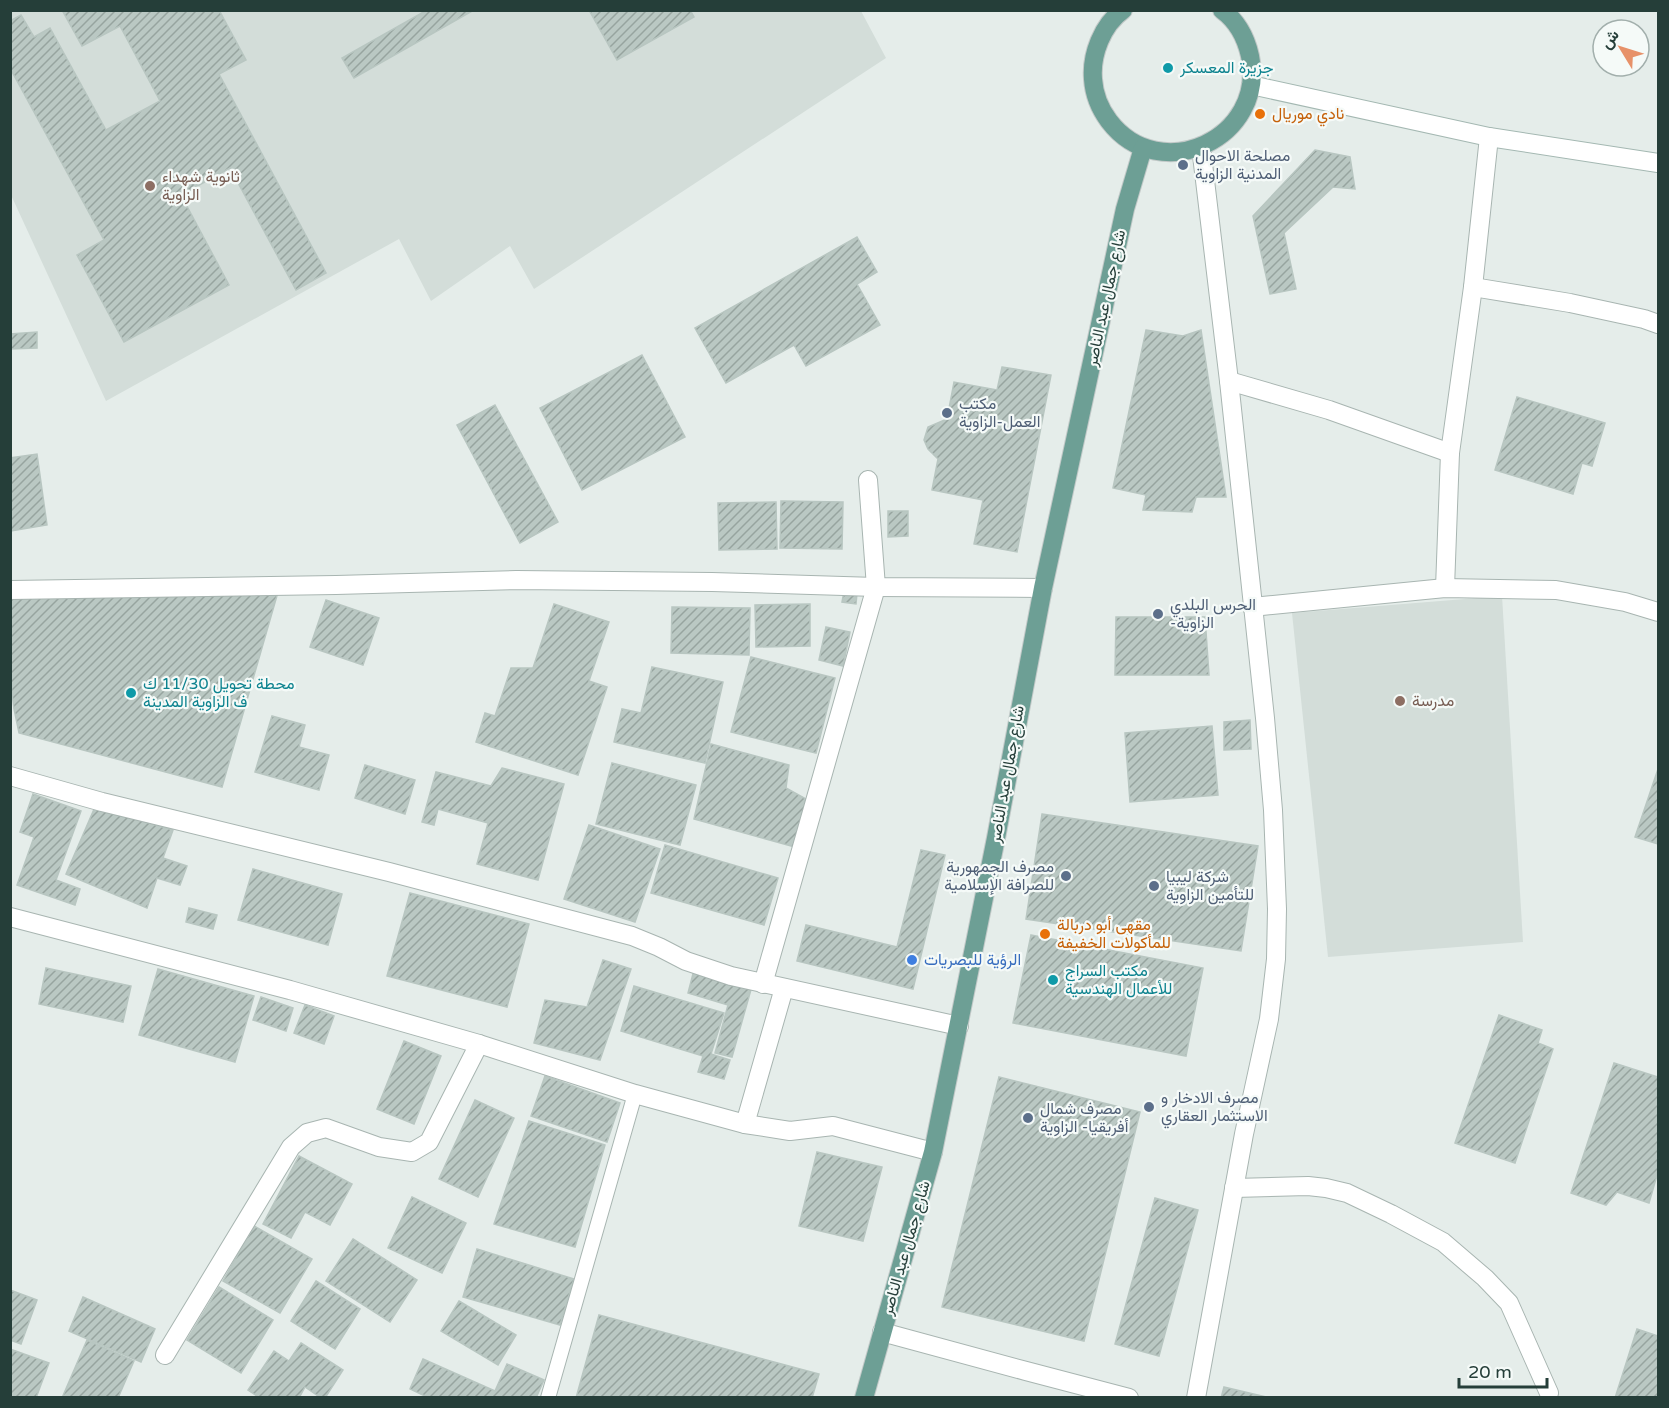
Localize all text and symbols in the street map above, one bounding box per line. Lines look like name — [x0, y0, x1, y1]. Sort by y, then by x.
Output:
north arrow — [1591, 18, 1651, 78]
text: ش — [1596, 26, 1624, 53]
place label: جزيرة المعسكر — [1179, 58, 1274, 78]
marker: جزيرة المعسكر — [1161, 61, 1175, 75]
place label: نادي موريال — [1272, 104, 1344, 127]
marker: نادي موريال — [1253, 107, 1267, 121]
place label: مصلحة الاحوال المدنية الزاوية — [1195, 146, 1290, 184]
marker: مصلحة الاحوال المدنية الزاوية — [1176, 158, 1190, 172]
place label: ثانوية شهداء الزاوية — [162, 167, 240, 205]
marker: ثانوية شهداء الزاوية — [143, 179, 157, 193]
street label: شارع جمال عبد الناصر — [1082, 228, 1131, 369]
place label: مكتب العمل-الزاوية — [959, 394, 1040, 432]
marker: مكتب العمل-الزاوية — [940, 406, 954, 420]
place label: الحرس البلدي -الزاوية — [1170, 595, 1256, 633]
marker: الحرس البلدي -الزاوية — [1151, 607, 1165, 621]
place label: محطة تحويل 11/30 ك ف الزاوية المدينة — [143, 674, 295, 712]
marker: محطة تحويل 11/30 ك ف الزاوية المدينة — [124, 686, 138, 700]
place label: مدرسة — [1412, 691, 1454, 711]
marker: مدرسة — [1393, 694, 1407, 708]
street label: شارع جمال عبد الناصر — [985, 704, 1030, 845]
place label: مصرف الجمهورية للصرافة الإسلامية — [944, 857, 1054, 895]
place label: شركة ليبيا للتأمين الزاوية — [1166, 867, 1254, 905]
marker: مصرف الجمهورية للصرافة الإسلامية — [1059, 869, 1073, 883]
marker: شركة ليبيا للتأمين الزاوية — [1147, 879, 1161, 893]
place label: مقهى أبو دربالة للمأكولات الخفيفة — [1057, 915, 1171, 953]
marker: مقهى أبو دربالة للمأكولات الخفيفة — [1038, 927, 1052, 941]
place label: الرؤية للبصريات — [924, 950, 1021, 970]
marker: الرؤية للبصريات — [905, 953, 919, 967]
place label: مكتب السراج للأعمال الهندسية — [1065, 961, 1172, 999]
marker: مكتب السراج للأعمال الهندسية — [1046, 973, 1060, 987]
place label: مصرف الادخار و الاستثمار العقاري — [1161, 1088, 1268, 1129]
place label: مصرف شمال أفريقيا- الزاوية — [1040, 1099, 1129, 1137]
marker: مصرف الادخار و الاستثمار العقاري — [1142, 1100, 1156, 1114]
marker: مصرف شمال أفريقيا- الزاوية — [1021, 1111, 1035, 1125]
street label: شارع جمال عبد الناصر — [877, 1179, 936, 1319]
scale bar — [1459, 1351, 1548, 1389]
text: 20 m — [1468, 1361, 1512, 1383]

